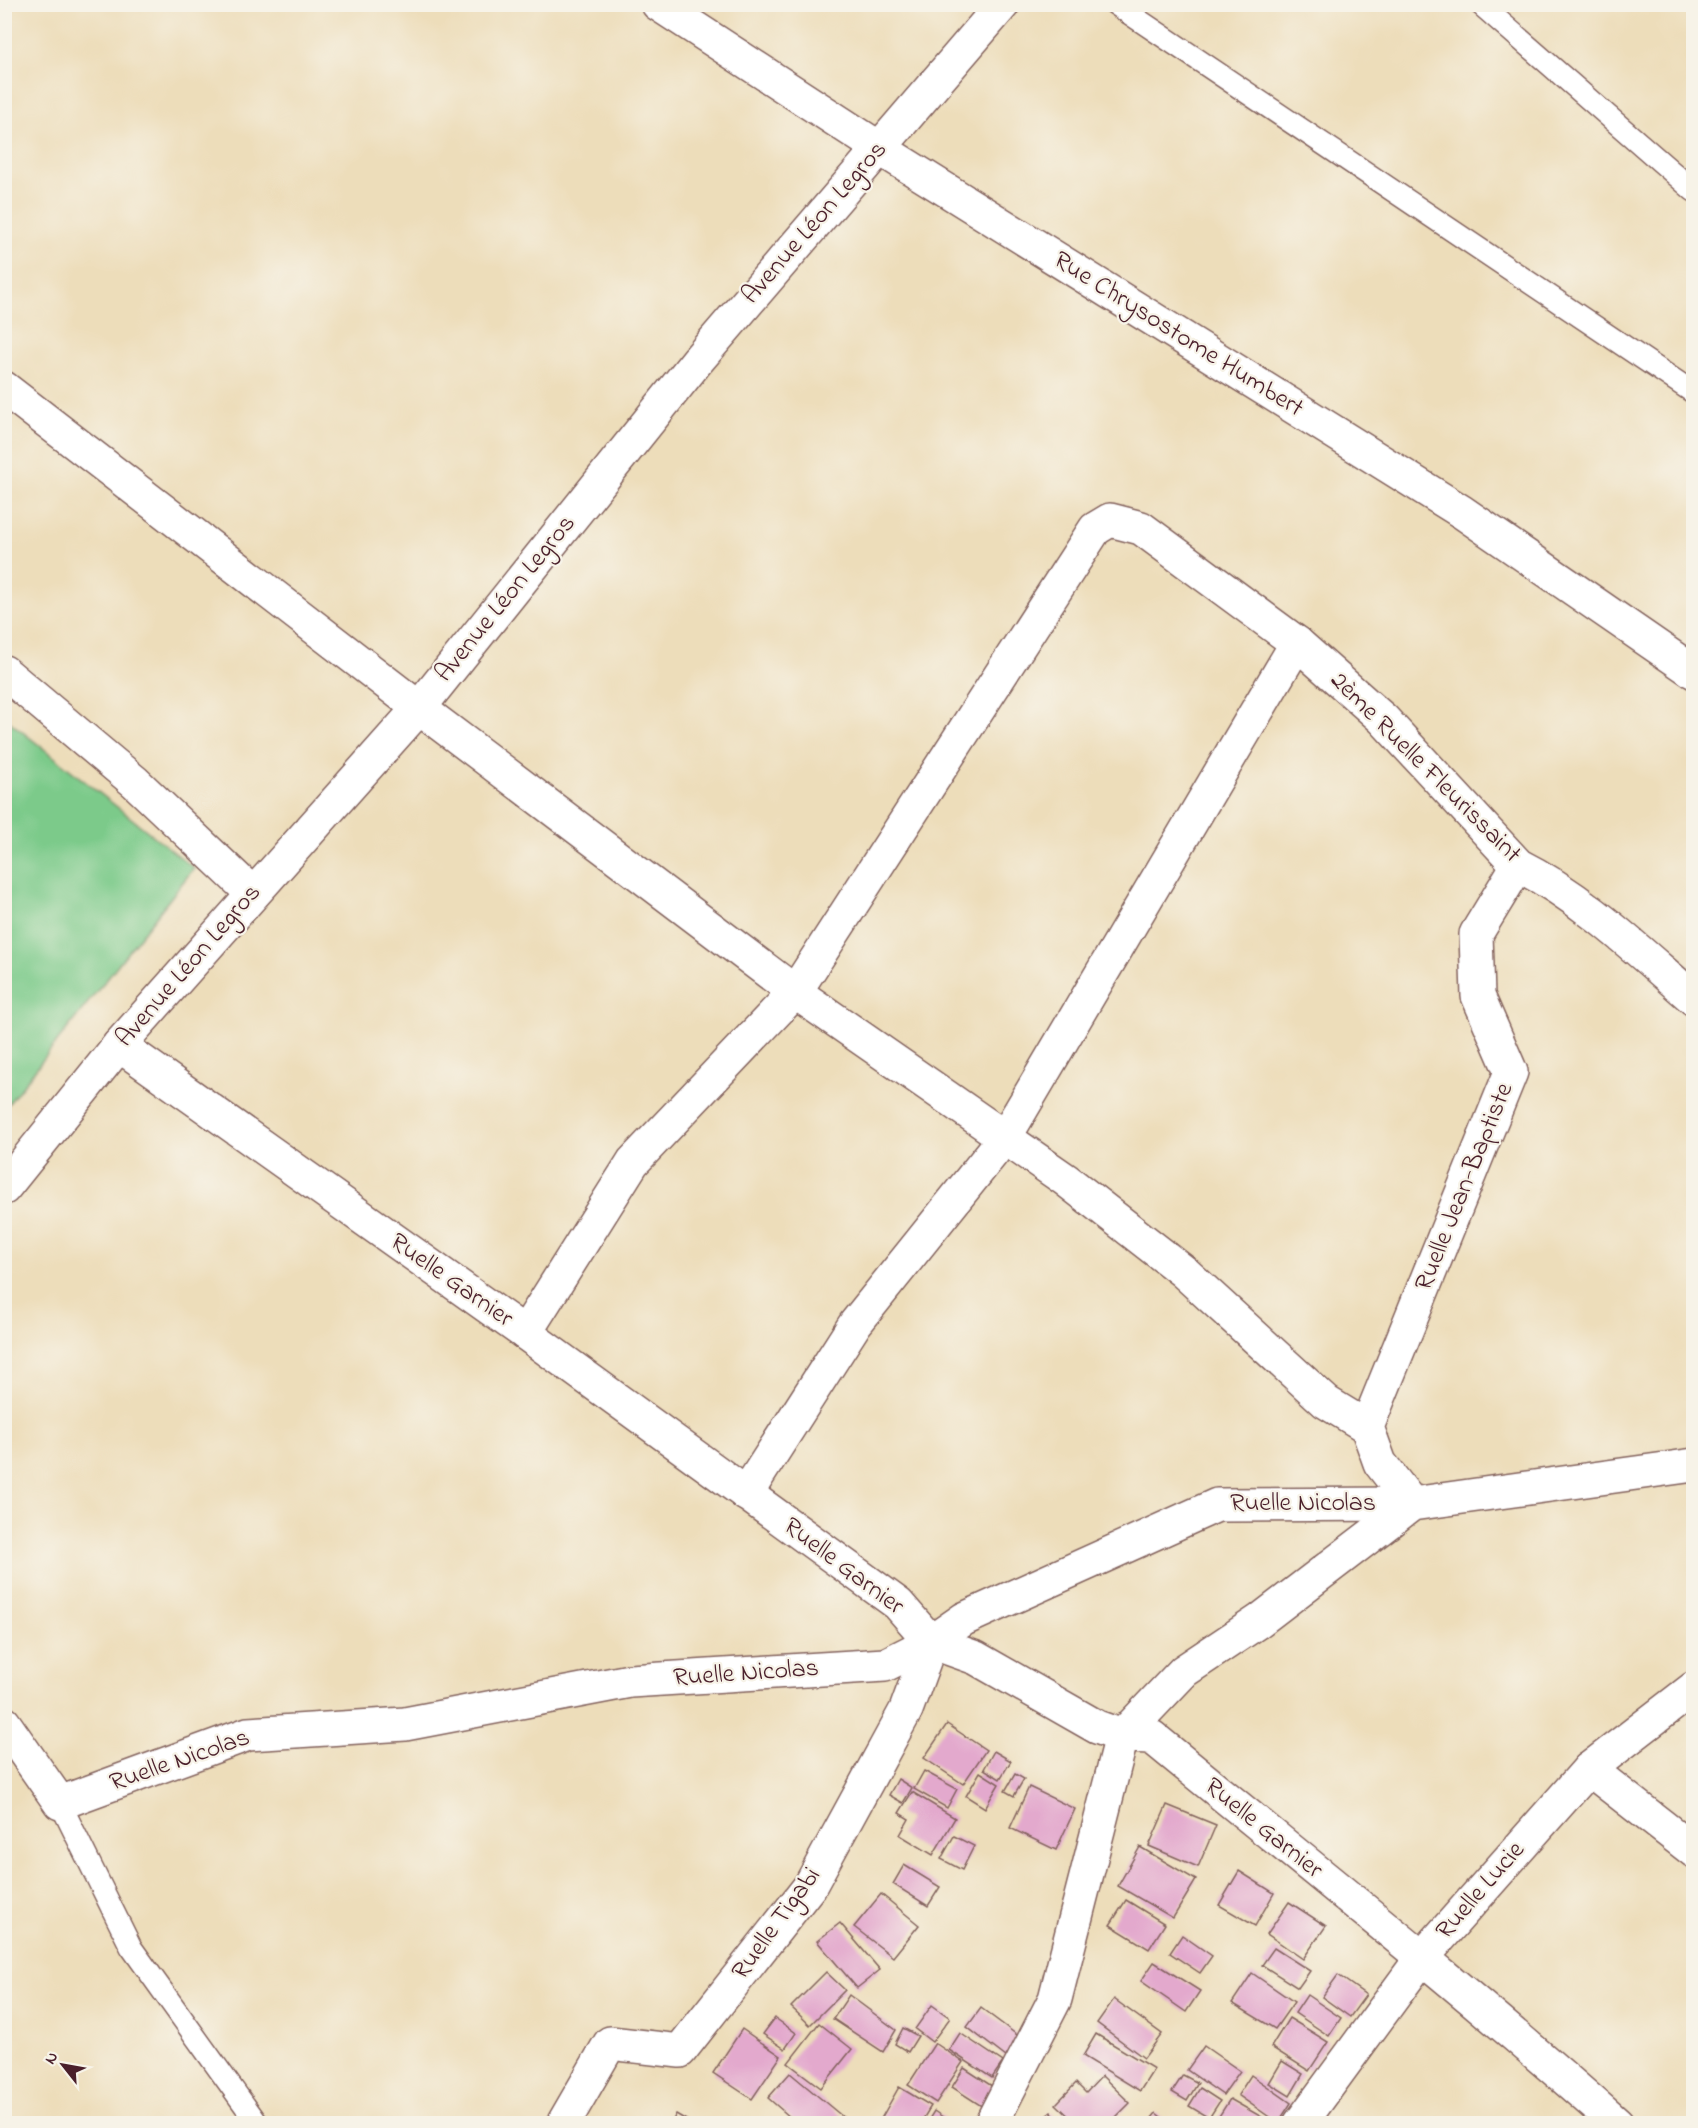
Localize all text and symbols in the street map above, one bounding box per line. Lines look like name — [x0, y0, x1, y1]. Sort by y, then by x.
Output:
street label: Avenue Léon Legros — [733, 133, 897, 313]
street label: Rue Chrysostome Humbert — [1045, 242, 1311, 428]
street label: Avenue Léon Legros — [426, 507, 586, 691]
street label: 2ème Ruelle Fleurissaint — [1320, 663, 1530, 873]
street label: Avenue Léon Legros — [107, 876, 271, 1056]
street label: Ruelle Jean-Baptiste — [1406, 1077, 1524, 1297]
street label: Ruelle Garnier — [381, 1224, 521, 1338]
street label: Ruelle Nicolas — [1230, 1485, 1376, 1523]
street label: Ruelle Garnier — [774, 1509, 912, 1626]
street label: Ruelle Nicolas — [672, 1650, 820, 1698]
street label: Ruelle Nicolas — [105, 1719, 255, 1803]
street label: Ruelle Garnier — [1195, 1769, 1331, 1889]
street label: Ruelle Lucie — [1427, 1833, 1535, 1949]
street label: Ruelle Tigabi — [723, 1860, 831, 1988]
north arrow — [33, 2035, 93, 2095]
text: N — [39, 2047, 65, 2069]

